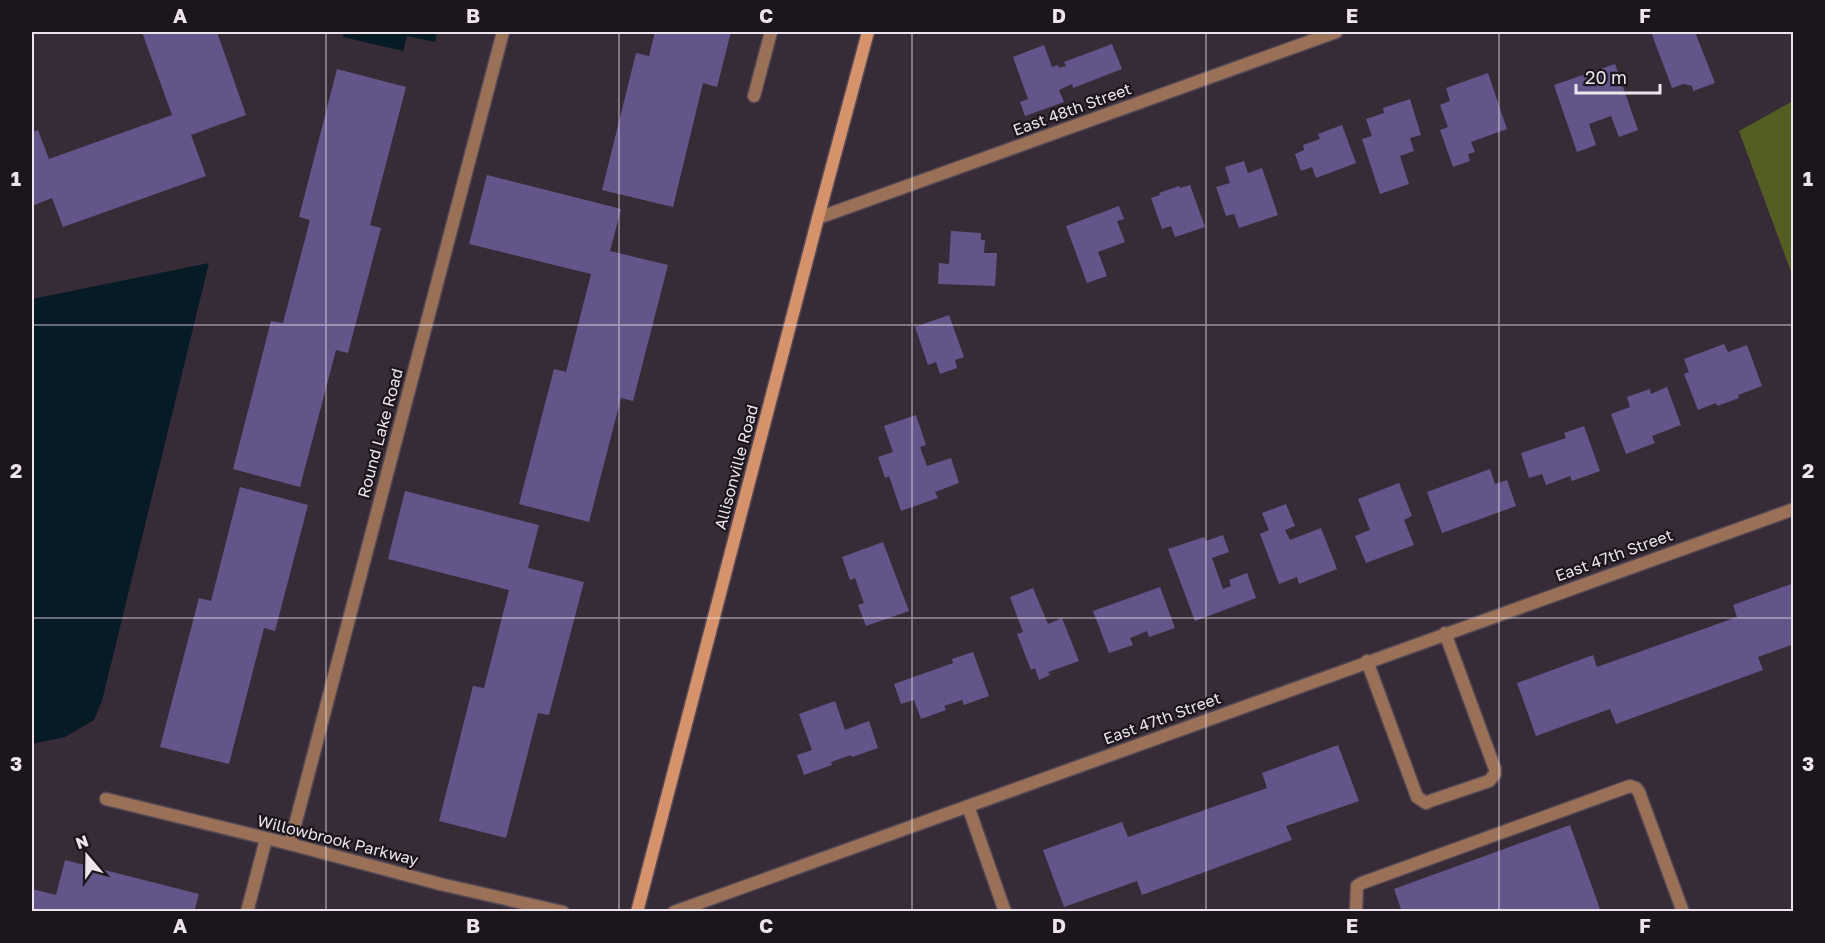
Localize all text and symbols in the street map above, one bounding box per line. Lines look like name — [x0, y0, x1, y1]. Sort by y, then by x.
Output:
text: A — [173, 3, 187, 27]
text: B — [466, 3, 480, 27]
text: C — [759, 3, 773, 27]
text: D — [1052, 3, 1066, 27]
text: E — [1346, 3, 1358, 27]
text: F — [1639, 3, 1651, 27]
scale bar — [1576, 57, 1660, 95]
text: 20 m — [1585, 66, 1627, 88]
street label: East 48th Street — [1010, 78, 1134, 140]
text: 1 — [11, 166, 21, 190]
text: 1 — [1803, 166, 1813, 190]
street label: Round Lake Road — [353, 366, 407, 500]
street label: Allisonville Road — [710, 402, 762, 532]
text: 2 — [10, 458, 22, 482]
text: 2 — [1802, 458, 1814, 482]
street label: East 47th Street — [1553, 525, 1675, 585]
street label: East 47th Street — [1101, 688, 1223, 748]
text: 3 — [10, 751, 22, 775]
text: 3 — [1802, 751, 1814, 775]
street label: Willowbrook Parkway — [255, 810, 421, 870]
north arrow — [57, 826, 117, 886]
text: N — [73, 830, 91, 853]
text: A — [173, 913, 187, 937]
text: B — [466, 913, 480, 937]
text: C — [759, 913, 773, 937]
text: D — [1052, 913, 1066, 937]
text: E — [1346, 913, 1358, 937]
text: F — [1639, 913, 1651, 937]

